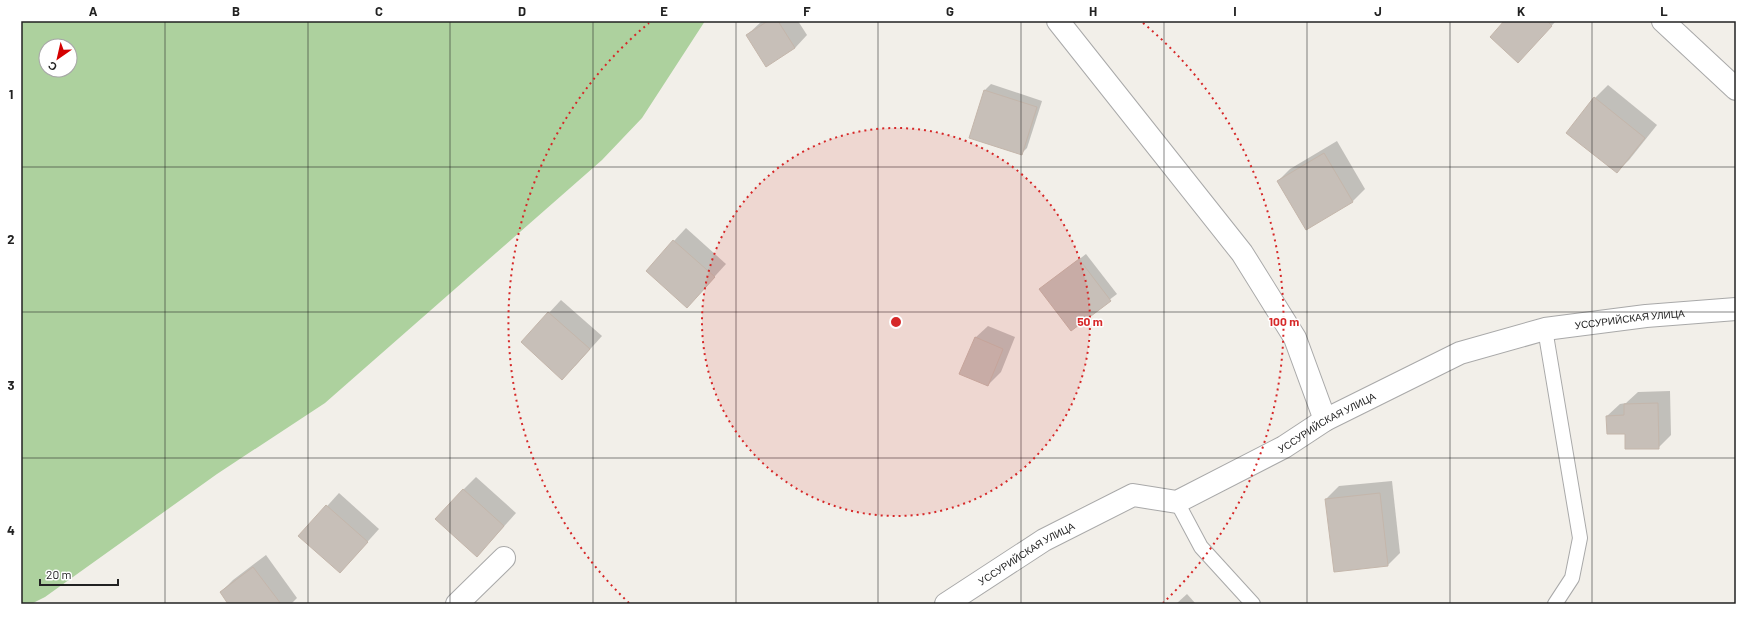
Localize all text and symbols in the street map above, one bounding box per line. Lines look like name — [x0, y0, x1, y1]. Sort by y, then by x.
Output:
text: A — [89, 3, 98, 19]
text: B — [232, 3, 240, 19]
text: C — [375, 3, 383, 19]
text: D — [518, 3, 526, 19]
text: E — [660, 3, 668, 19]
text: F — [803, 3, 811, 19]
text: G — [946, 3, 954, 19]
text: H — [1089, 3, 1097, 19]
text: I — [1233, 3, 1237, 19]
text: J — [1374, 3, 1382, 19]
text: K — [1517, 3, 1525, 19]
text: L — [1660, 3, 1668, 19]
north arrow — [38, 38, 78, 78]
text: С — [45, 59, 59, 74]
text: 1 — [9, 86, 13, 102]
text: 2 — [7, 231, 15, 247]
street label: УССУРИЙСКАЯ УЛИЦА — [1574, 307, 1685, 331]
text: 50 m — [1077, 314, 1103, 328]
text: 100 m — [1269, 314, 1299, 328]
centre of rings — [889, 315, 903, 329]
text: 3 — [7, 377, 15, 393]
street label: УССУРИЙСКАЯ УЛИЦА — [1276, 390, 1378, 455]
street label: УССУРИЙСКАЯ УЛИЦА — [976, 519, 1077, 587]
text: 4 — [7, 522, 15, 538]
scale bar — [40, 561, 118, 587]
text: 20 m — [46, 567, 72, 581]

